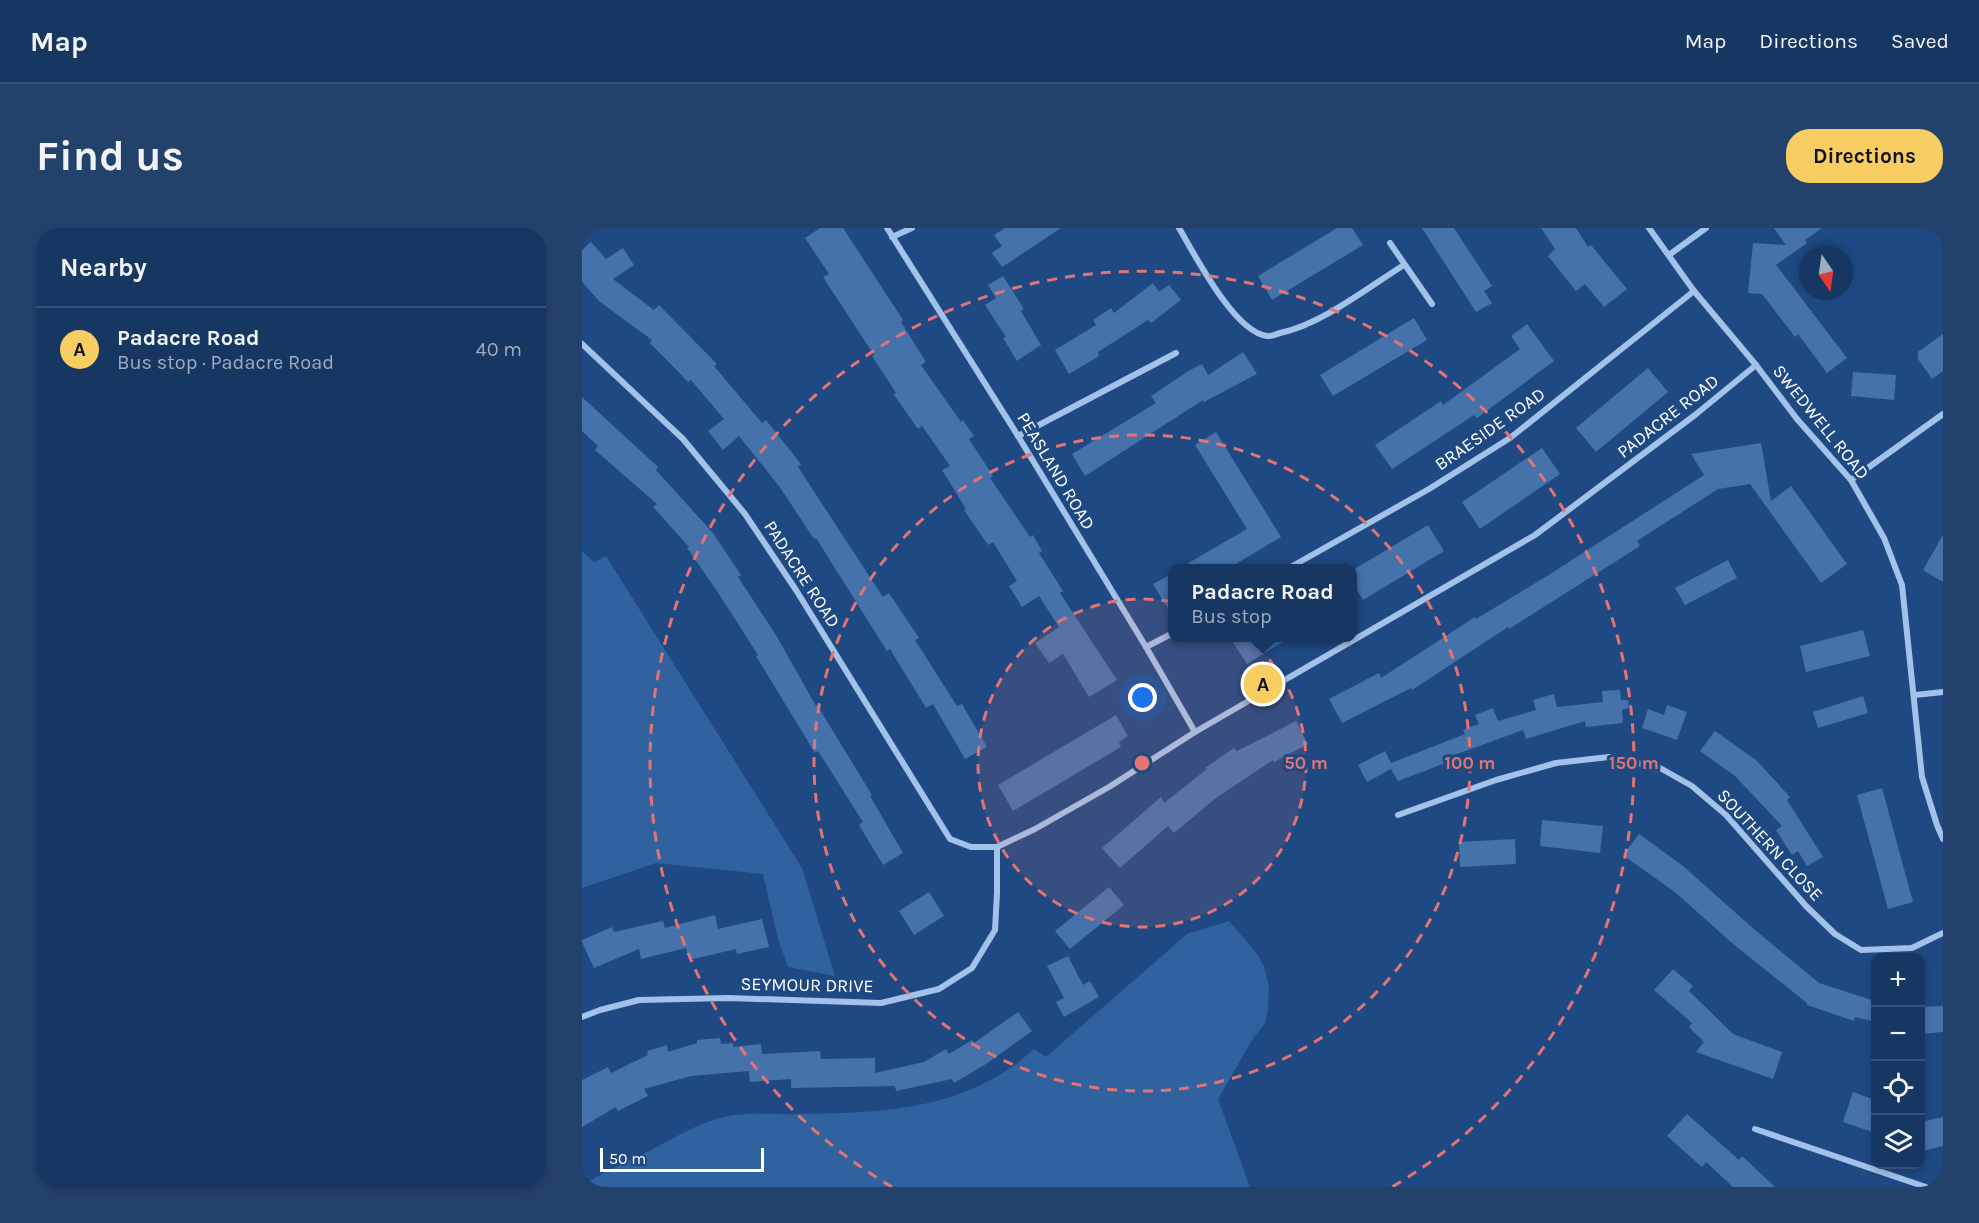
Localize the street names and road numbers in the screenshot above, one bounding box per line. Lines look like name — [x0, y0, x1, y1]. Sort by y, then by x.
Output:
street label: SWEDWELL ROAD — [1768, 360, 1874, 484]
street label: PADACRE ROAD — [1613, 369, 1723, 463]
street label: BRAESIDE ROAD — [1431, 383, 1549, 475]
street label: PEASLAND ROAD — [1012, 408, 1100, 534]
street label: PADACRE ROAD — [759, 516, 845, 632]
street label: SOUTHERN CLOSE — [1712, 784, 1828, 906]
street label: SEYMOUR DRIVE — [740, 973, 874, 997]

